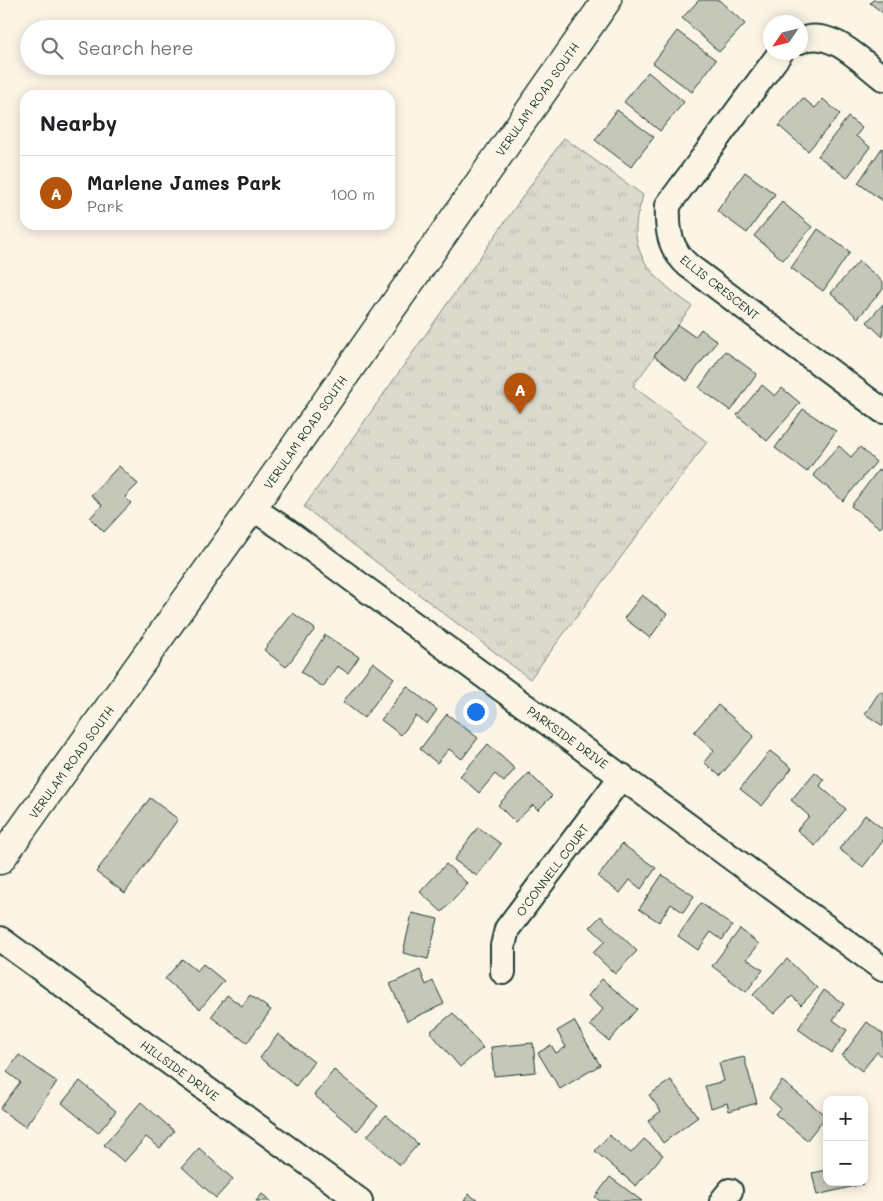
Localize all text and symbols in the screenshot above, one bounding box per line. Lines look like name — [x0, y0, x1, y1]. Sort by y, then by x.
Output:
north arrow — [763, 15, 808, 60]
search box — [20, 20, 395, 75]
icon: search — [38, 34, 66, 62]
text: Search here — [78, 35, 194, 60]
street label: VERULAM ROAD SOUTH — [492, 39, 582, 159]
text: Nearby — [40, 109, 117, 136]
text: Marlene James Park — [87, 170, 281, 195]
text: A — [50, 183, 62, 204]
text: 100 m — [330, 183, 375, 204]
text: Park — [87, 195, 123, 216]
street label: ELLIS CRESCENT — [677, 251, 763, 323]
street label: VERULAM ROAD SOUTH — [260, 372, 350, 492]
pin: A — [504, 373, 536, 414]
your location — [463, 699, 489, 725]
street label: PARKSIDE DRIVE — [524, 702, 612, 772]
street label: VERULAM ROAD SOUTH — [25, 703, 117, 821]
street label: O'CONNELL COURT — [512, 820, 592, 919]
street label: HILLSIDE DRIVE — [138, 1036, 222, 1104]
map controls — [823, 1096, 868, 1186]
button: + — [823, 1096, 868, 1141]
button: − — [823, 1141, 868, 1186]

